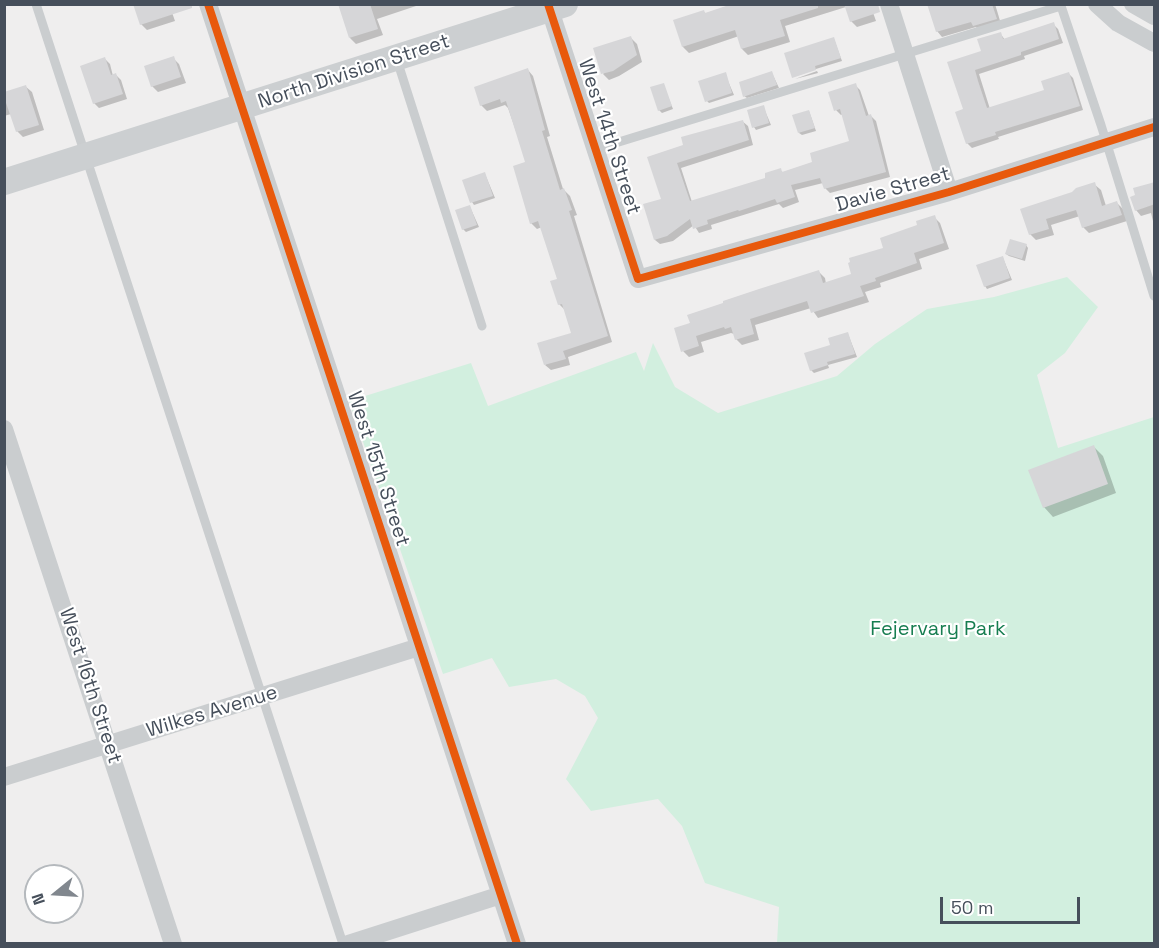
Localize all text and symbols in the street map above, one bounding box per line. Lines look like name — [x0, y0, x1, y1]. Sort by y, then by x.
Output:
street label: North Division Street — [255, 30, 453, 114]
street label: West 14th Street — [573, 56, 645, 218]
street label: Davie Street — [833, 162, 953, 218]
street label: West 15th Street — [342, 388, 414, 550]
street label: West 16th Street — [54, 605, 126, 767]
park label: Fejervary Park — [870, 618, 1006, 642]
street label: Wilkes Avenue — [144, 681, 280, 743]
north arrow — [24, 864, 84, 924]
scale bar — [943, 885, 1082, 923]
text: N — [27, 891, 50, 907]
text: 50 m — [951, 896, 993, 919]

